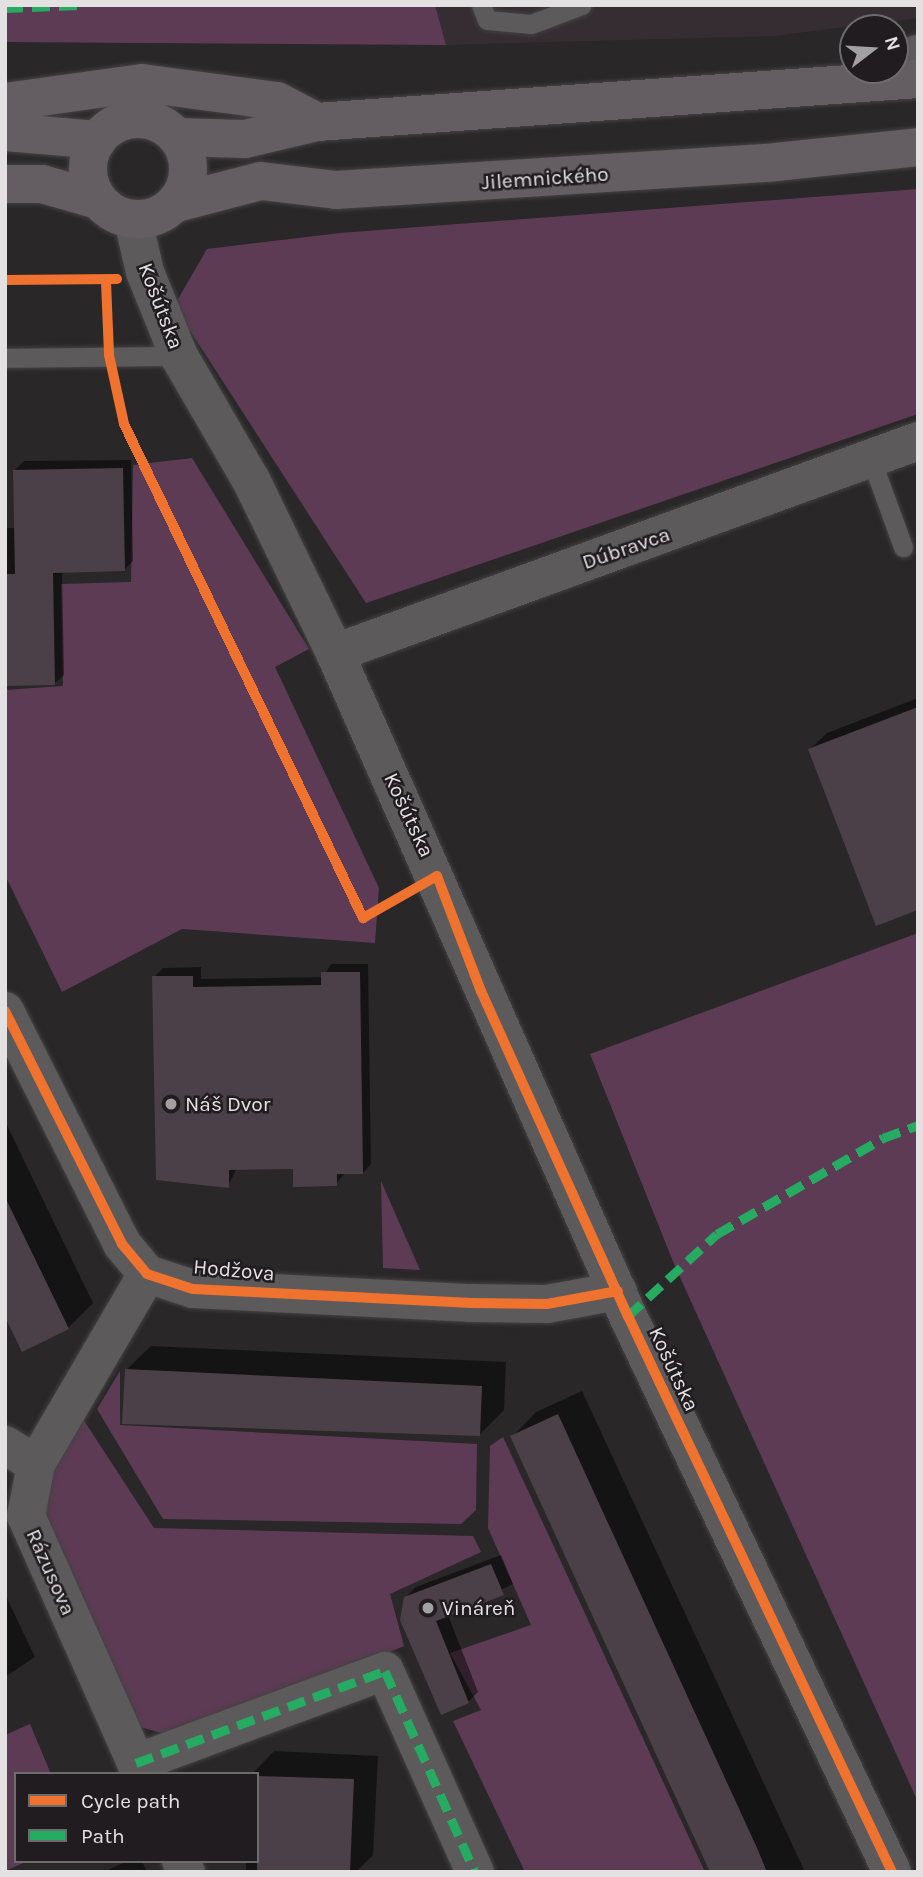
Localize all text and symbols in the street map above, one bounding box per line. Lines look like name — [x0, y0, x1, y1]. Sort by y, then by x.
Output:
north arrow — [839, 14, 909, 84]
text: N — [880, 34, 905, 53]
street label: Jilemnického — [480, 161, 610, 195]
street label: Košútska — [133, 259, 189, 353]
street label: Dúbravca — [579, 521, 673, 575]
street label: Košútska — [378, 769, 440, 861]
place label: Náš Dvor — [185, 1091, 270, 1117]
marker: Náš Dvor — [163, 1096, 179, 1112]
street label: Hodžova — [192, 1254, 276, 1286]
street label: Košútska — [643, 1323, 705, 1415]
street label: Rázusova — [21, 1525, 81, 1619]
place label: Vináreň — [442, 1595, 515, 1621]
marker: Vináreň — [420, 1600, 436, 1616]
legend — [14, 1772, 259, 1863]
text: Cycle path — [81, 1789, 181, 1813]
text: Path — [81, 1824, 125, 1848]

